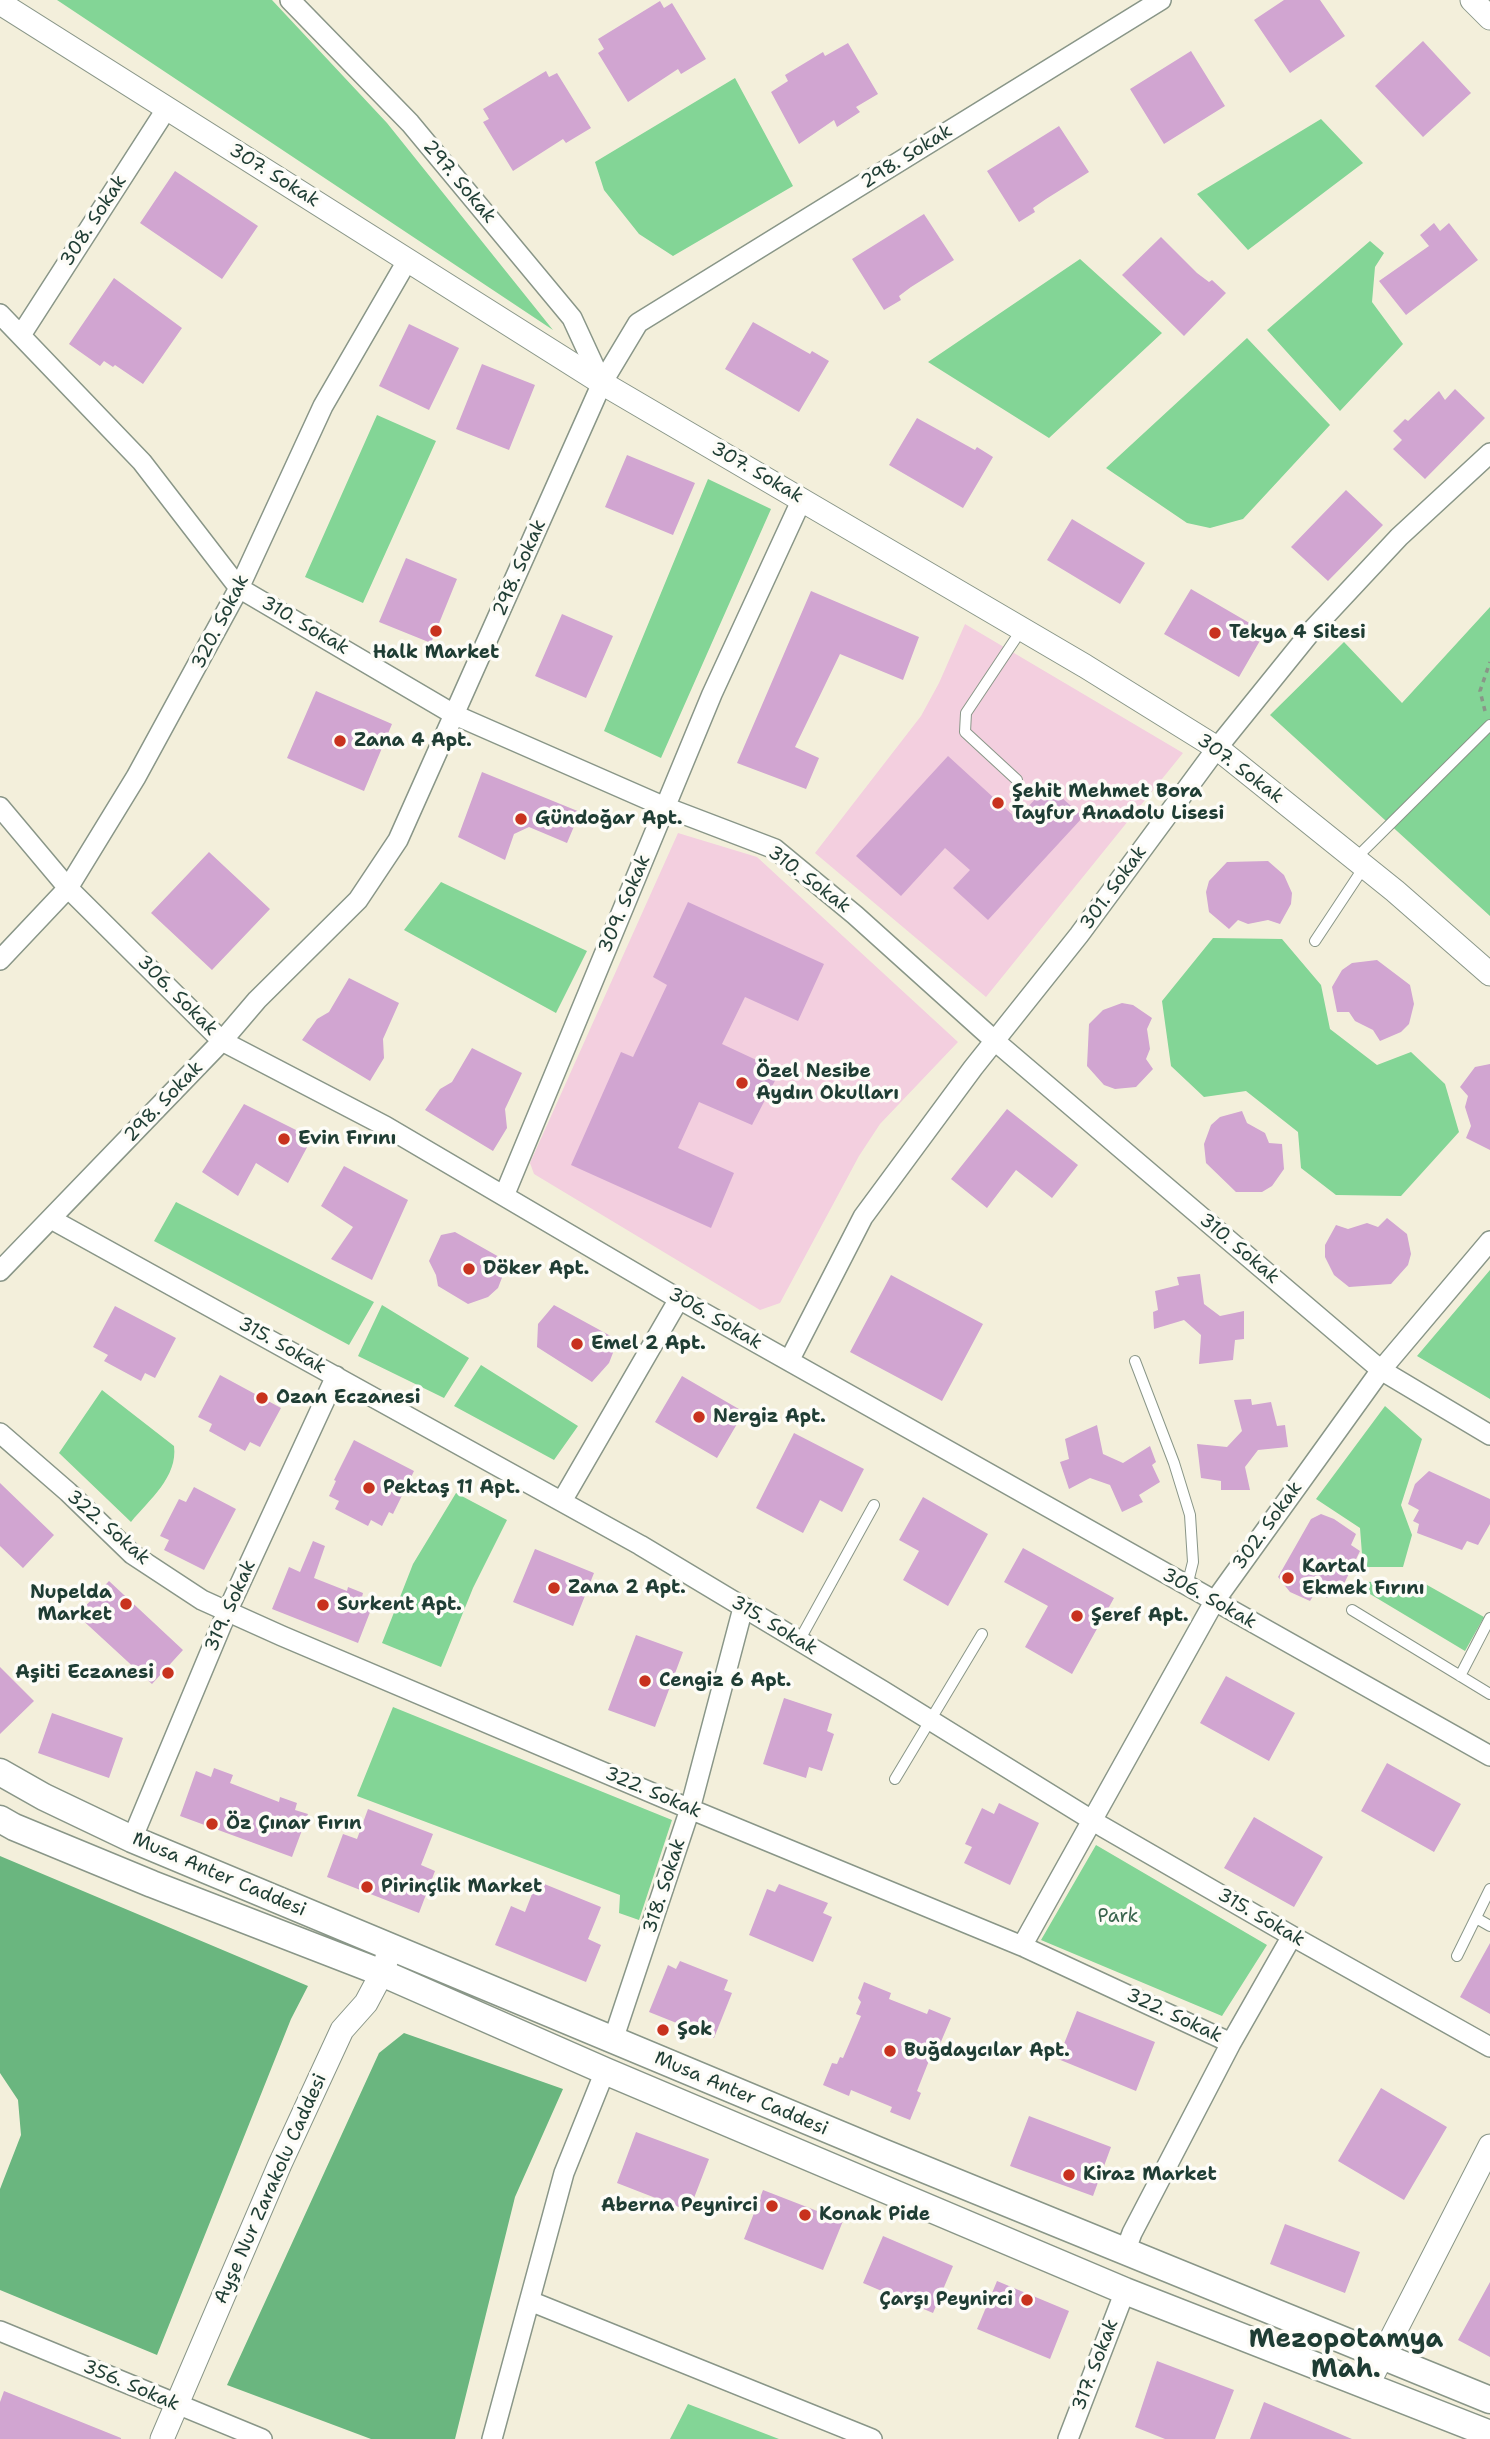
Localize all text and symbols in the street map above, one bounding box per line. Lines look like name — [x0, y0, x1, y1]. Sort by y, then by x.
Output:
street label: 298. Sokak — [857, 120, 957, 194]
street label: 297. Sokak — [418, 136, 500, 228]
street label: 307. Sokak — [225, 139, 323, 213]
street label: 308. Sokak — [56, 171, 132, 271]
street label: 307. Sokak — [707, 438, 807, 508]
street label: 298. Sokak — [489, 516, 551, 620]
street label: 320. Sokak — [188, 571, 254, 673]
street label: 310. Sokak — [257, 592, 353, 660]
place label: Tekya 4 Sitesi — [1229, 622, 1366, 644]
marker: Halk Market — [428, 623, 444, 639]
marker: Tekya 4 Sitesi — [1207, 625, 1223, 641]
place label: Halk Market — [373, 642, 499, 664]
street label: 307. Sokak — [1192, 729, 1288, 809]
place label: Zana 4 Apt. — [354, 730, 472, 752]
marker: Zana 4 Apt. — [332, 733, 348, 749]
place label: Şehit Mehmet Bora Tayfur Anadolu Lisesi — [1012, 781, 1224, 825]
marker: Şehit Mehmet Bora Tayfur Anadolu Lisesi — [990, 795, 1006, 811]
place label: Gündoğar Apt. — [535, 808, 683, 830]
marker: Gündoğar Apt. — [513, 811, 529, 827]
street label: 301. Sokak — [1076, 841, 1152, 935]
street label: 310. Sokak — [763, 842, 855, 918]
street label: 309. Sokak — [594, 852, 656, 956]
street label: 306. Sokak — [132, 951, 222, 1041]
street label: 298. Sokak — [120, 1057, 208, 1147]
place label: Özel Nesibe Aydın Okulları — [756, 1061, 899, 1105]
marker: Özel Nesibe Aydın Okulları — [734, 1075, 750, 1091]
place label: Evin Fırını — [298, 1128, 396, 1150]
marker: Evin Fırını — [276, 1131, 292, 1147]
street label: 310. Sokak — [1194, 1209, 1284, 1289]
place label: Döker Apt. — [483, 1258, 589, 1280]
marker: Döker Apt. — [461, 1261, 477, 1277]
street label: 306. Sokak — [664, 1283, 766, 1355]
street label: 315. Sokak — [234, 1313, 330, 1379]
place label: Emel 2 Apt. — [591, 1333, 706, 1355]
marker: Emel 2 Apt. — [569, 1336, 585, 1352]
place label: Ozan Eczanesi — [276, 1387, 421, 1409]
marker: Ozan Eczanesi — [254, 1390, 270, 1406]
place label: Nergiz Apt. — [713, 1406, 826, 1428]
marker: Nergiz Apt. — [691, 1409, 707, 1425]
place label: Pektaş 11 Apt. — [383, 1477, 521, 1499]
street label: 302. Sokak — [1228, 1477, 1308, 1575]
marker: Pektaş 11 Apt. — [361, 1480, 377, 1496]
street label: 322. Sokak — [62, 1486, 154, 1570]
place label: Kartal Ekmek Fırını — [1302, 1556, 1424, 1600]
street label: 319. Sokak — [201, 1557, 261, 1655]
street label: 306. Sokak — [1158, 1564, 1260, 1634]
marker: Kartal Ekmek Fırını — [1280, 1570, 1296, 1586]
place label: Zana 2 Apt. — [568, 1577, 686, 1599]
marker: Zana 2 Apt. — [546, 1580, 562, 1596]
place label: Nupelda Market — [30, 1582, 112, 1626]
street label: 315. Sokak — [727, 1591, 821, 1661]
place label: Surkent Apt. — [337, 1594, 462, 1616]
marker: Nupelda Market — [118, 1596, 134, 1612]
marker: Surkent Apt. — [315, 1597, 331, 1613]
place label: Şeref Apt. — [1091, 1605, 1189, 1627]
marker: Şeref Apt. — [1069, 1608, 1085, 1624]
place label: Aşiti Eczanesi — [15, 1662, 154, 1684]
marker: Aşiti Eczanesi — [160, 1665, 176, 1681]
place label: Cengiz 6 Apt. — [659, 1670, 791, 1692]
marker: Cengiz 6 Apt. — [637, 1673, 653, 1689]
street label: 322. Sokak — [601, 1762, 705, 1824]
place label: Öz Çınar Fırın — [226, 1813, 362, 1835]
marker: Öz Çınar Fırın — [204, 1816, 220, 1832]
street label: Musa Anter Caddesi — [129, 1828, 309, 1922]
street label: 318. Sokak — [639, 1836, 691, 1936]
place label: Pirinçlik Market — [381, 1876, 542, 1898]
marker: Pirinçlik Market — [359, 1879, 375, 1895]
street label: 315. Sokak — [1213, 1884, 1309, 1952]
park label: Park — [1098, 1906, 1138, 1928]
street label: 322. Sokak — [1123, 1984, 1225, 2048]
place label: Şok — [677, 2019, 712, 2041]
marker: Şok — [655, 2022, 671, 2038]
place label: Buğdaycılar Apt. — [904, 2040, 1070, 2062]
marker: Buğdaycılar Apt. — [882, 2043, 898, 2059]
street label: Musa Anter Caddesi — [651, 2047, 831, 2141]
street label: Ayşe Nur Zarakolu Caddesi — [210, 2070, 332, 2308]
place label: Kiraz Market — [1083, 2164, 1217, 2186]
marker: Kiraz Market — [1061, 2167, 1077, 2183]
place label: Aberna Peynirci — [601, 2195, 758, 2217]
marker: Aberna Peynirci — [764, 2198, 780, 2214]
place label: Konak Pide — [819, 2204, 930, 2226]
marker: Konak Pide — [797, 2207, 813, 2223]
place label: Çarşı Peynirci — [879, 2289, 1013, 2311]
marker: Çarşı Peynirci — [1019, 2292, 1035, 2308]
street label: 317. Sokak — [1068, 2316, 1124, 2414]
district label: Mezopotamya Mah. — [1249, 2324, 1443, 2386]
street label: 356. Sokak — [79, 2355, 183, 2417]

